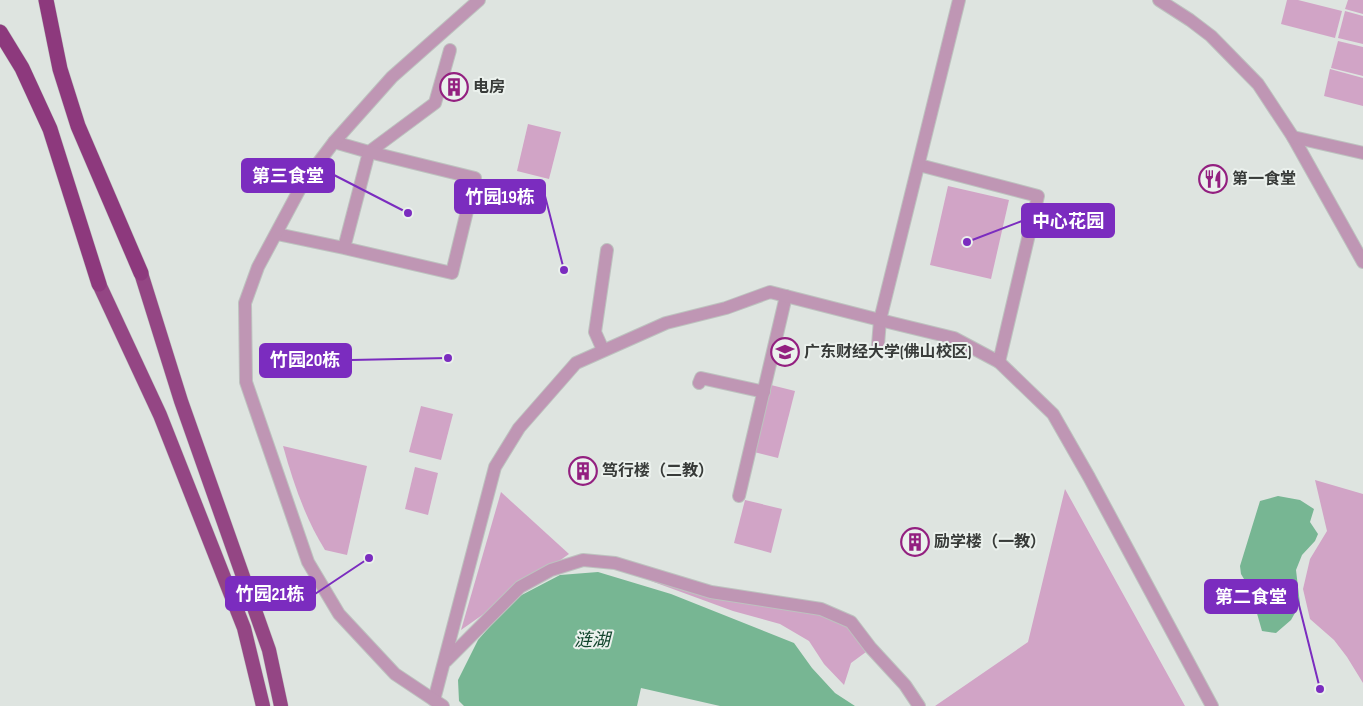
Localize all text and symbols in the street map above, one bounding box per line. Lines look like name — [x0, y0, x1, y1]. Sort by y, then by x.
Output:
building icon: 电房 — [439, 72, 469, 102]
place label: 电房 — [473, 78, 505, 97]
callout: 第三食堂 — [242, 159, 334, 192]
restaurant icon: 第一食堂 — [1198, 164, 1228, 194]
text: 第三食堂 — [252, 166, 324, 187]
place label: 第一食堂 — [1232, 170, 1296, 189]
callout: 竹园19栋 — [455, 180, 545, 213]
text: 竹园19栋 — [465, 187, 535, 208]
callout: 中心花园 — [1022, 204, 1114, 237]
text: 中心花园 — [1032, 211, 1104, 232]
school or university icon: 广东财经大学(佛山校区) — [770, 337, 800, 367]
place label: 广东财经大学(佛山校区) — [804, 342, 971, 362]
callout: 竹园20栋 — [260, 344, 351, 377]
text: 竹园20栋 — [270, 350, 340, 371]
building icon: 笃行楼（二教） — [568, 456, 598, 486]
place label: 笃行楼（二教） — [602, 462, 714, 481]
building icon: 励学楼（一教） — [900, 527, 930, 557]
place label: 励学楼（一教） — [934, 533, 1046, 552]
callout: 竹园21栋 — [226, 577, 315, 610]
callout: 第二食堂 — [1205, 580, 1297, 613]
text: 竹园21栋 — [236, 584, 304, 605]
text: 第二食堂 — [1215, 587, 1287, 608]
water label: 涟湖 — [574, 630, 613, 651]

